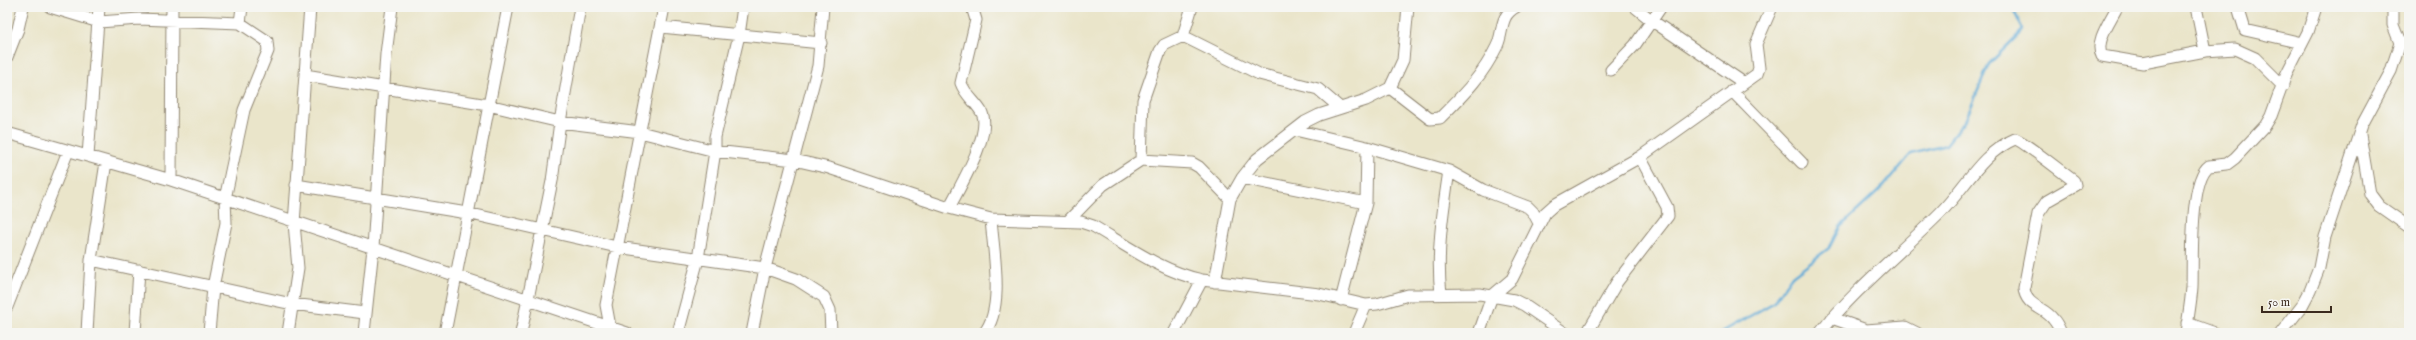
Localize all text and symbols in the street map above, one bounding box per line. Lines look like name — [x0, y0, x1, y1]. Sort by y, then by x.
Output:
scale bar — [2262, 288, 2331, 314]
text: 50 m — [2268, 295, 2290, 310]

